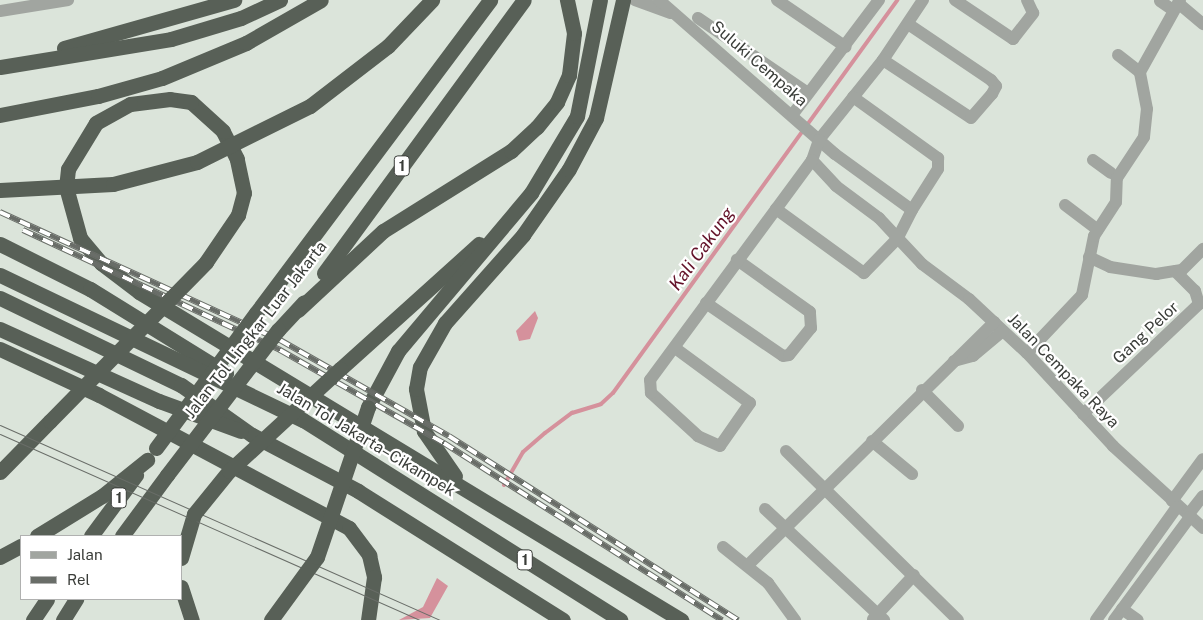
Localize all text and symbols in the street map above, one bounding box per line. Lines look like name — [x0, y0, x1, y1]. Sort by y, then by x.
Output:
street label: Suluki Cempaka — [707, 17, 811, 111]
road number: 1 — [393, 154, 411, 178]
water label: Kali Cakung — [665, 203, 739, 295]
street label: Jalan Tol Lingkar Luar Jakarta — [181, 238, 331, 422]
street label: Gang Pelor — [1109, 298, 1183, 368]
street label: Jalan Cempaka Raya — [1003, 310, 1123, 432]
street label: Jalan Tol Jakarta–Cikampek — [273, 379, 459, 501]
road number: 1 — [110, 486, 128, 510]
legend — [20, 535, 182, 600]
text: Jalan — [67, 546, 103, 563]
road number: 1 — [516, 548, 534, 572]
text: Rel — [67, 571, 90, 588]

